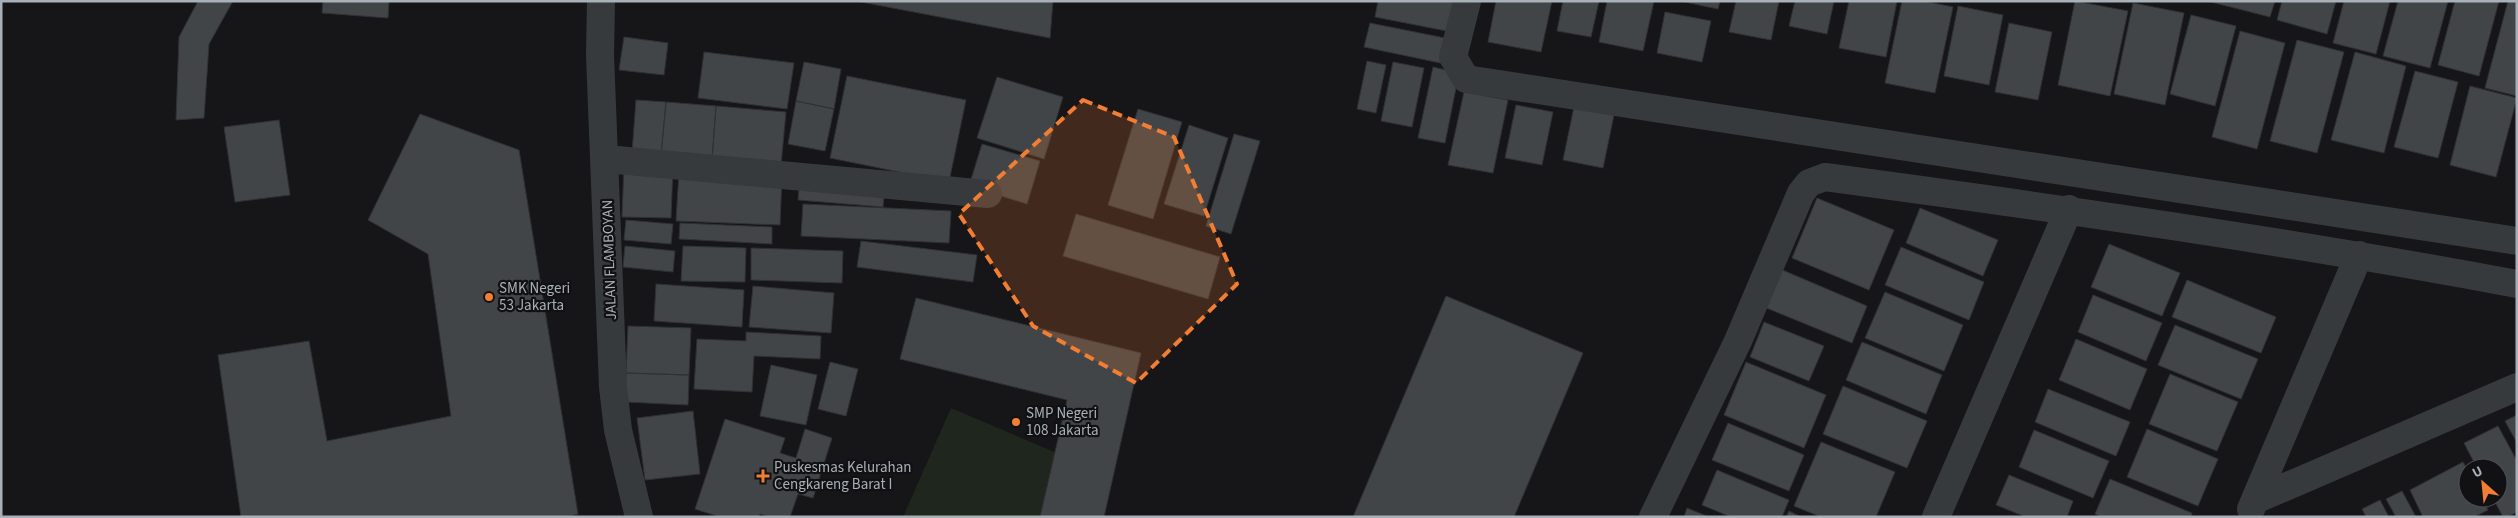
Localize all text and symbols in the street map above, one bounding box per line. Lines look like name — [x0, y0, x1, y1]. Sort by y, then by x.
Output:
street label: JALAN FLAMBOYAN — [597, 199, 622, 321]
place label: SMK Negeri 53 Jakarta — [499, 278, 570, 316]
marker: SMK Negeri 53 Jakarta — [483, 291, 495, 303]
place label: SMP Negeri 108 Jakarta — [1026, 403, 1098, 441]
marker: SMP Negeri 108 Jakarta — [1010, 416, 1022, 428]
place label: Puskesmas Kelurahan Cengkareng Barat I — [774, 457, 911, 495]
north arrow — [2458, 458, 2508, 508]
text: U — [2469, 461, 2486, 483]
marker: Puskesmas Kelurahan Cengkareng Barat I — [756, 469, 770, 483]

